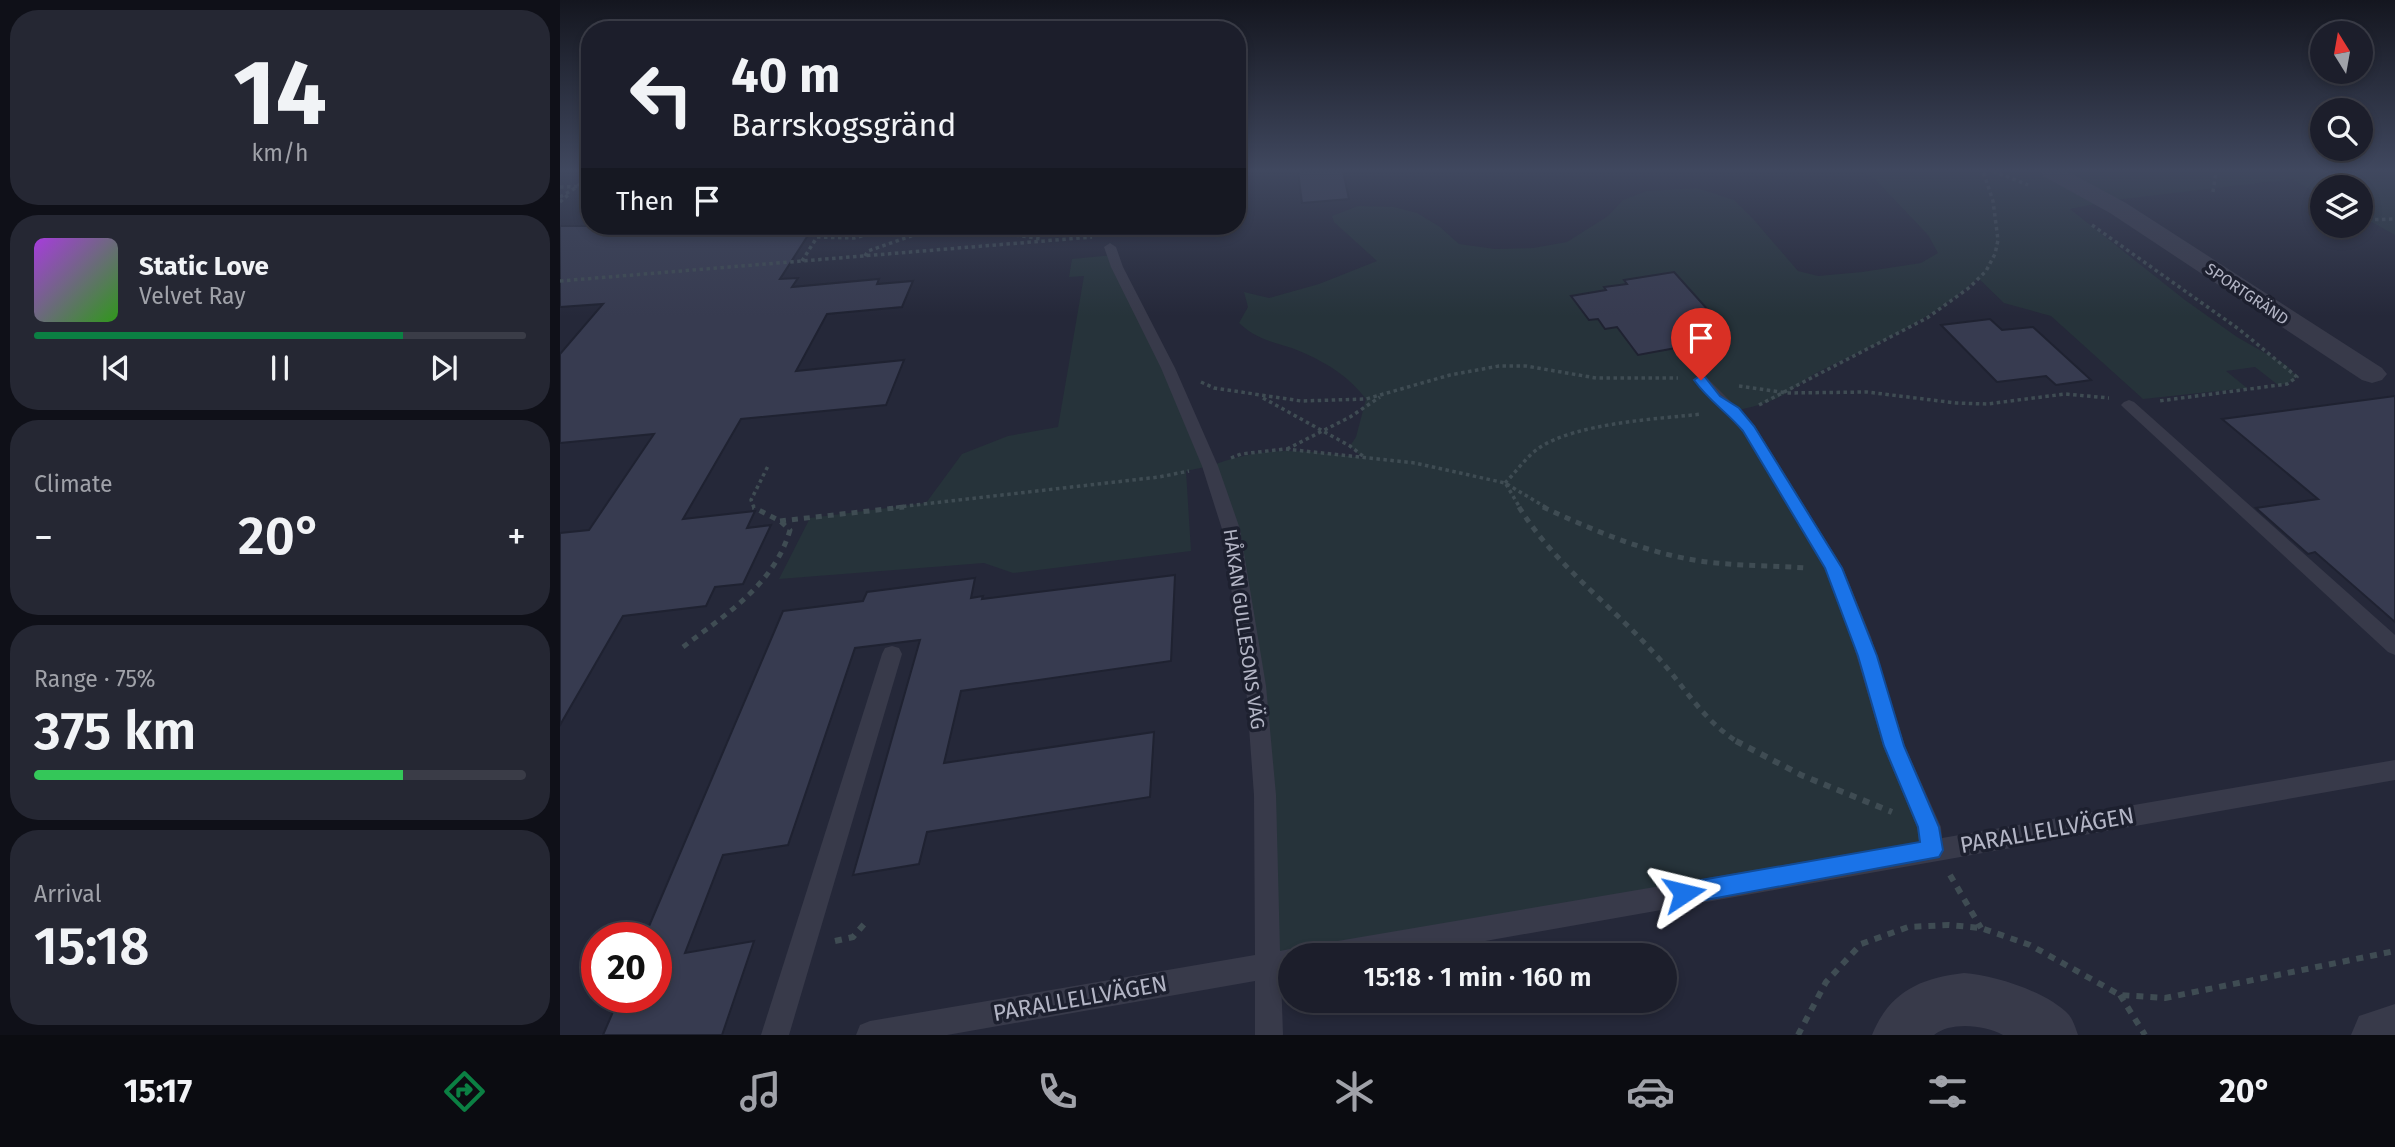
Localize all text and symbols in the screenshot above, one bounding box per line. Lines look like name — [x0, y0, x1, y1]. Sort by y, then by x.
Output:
north arrow — [2310, 21, 2373, 84]
map controls — [2310, 21, 2373, 238]
text: 14 — [233, 39, 327, 148]
text: 40 m — [731, 46, 840, 105]
icon: left — [616, 49, 707, 140]
button: search — [2310, 98, 2373, 161]
text: Barrskogsgränd — [731, 106, 956, 144]
text: km/h — [252, 139, 308, 167]
button: layers — [2310, 175, 2373, 238]
icon: arrive — [688, 182, 726, 220]
text: Then — [616, 186, 674, 217]
text: Static Love — [139, 251, 269, 282]
street label: SPORTGRÄND — [2202, 259, 2292, 329]
text: Velvet Ray — [139, 282, 246, 310]
pin — [1671, 308, 1731, 380]
icon: arrive — [1682, 319, 1720, 357]
icon: previous — [97, 349, 135, 387]
icon: pause — [261, 349, 299, 387]
icon: next — [425, 349, 463, 387]
text: Climate — [34, 470, 113, 498]
text: 20° — [238, 505, 322, 568]
text: − — [34, 514, 53, 560]
text: + — [507, 514, 526, 560]
street label: HÅKAN GULLESONS VÄG — [1219, 527, 1269, 731]
text: Range · 75% — [34, 665, 155, 693]
text: 375 km — [34, 700, 196, 763]
street label: PARALLELLVÄGEN — [1958, 801, 2136, 859]
position arrow — [1647, 856, 1721, 930]
text: Arrival — [34, 880, 101, 908]
text: 15:18 — [34, 915, 149, 978]
speed limit sign: 20 — [581, 922, 672, 1013]
text: 15:18 · 1 min · 160 m — [1364, 962, 1591, 993]
street label: PARALLELLVÄGEN — [991, 969, 1169, 1027]
icon: directions — [440, 1067, 489, 1116]
icon: music — [736, 1067, 785, 1116]
icon: phone — [1033, 1067, 1082, 1116]
icon: climate — [1330, 1067, 1379, 1116]
icon: car — [1626, 1067, 1675, 1116]
icon: filters — [1923, 1067, 1972, 1116]
text: 15:17 — [124, 1072, 192, 1110]
text: 20° — [2219, 1072, 2271, 1110]

